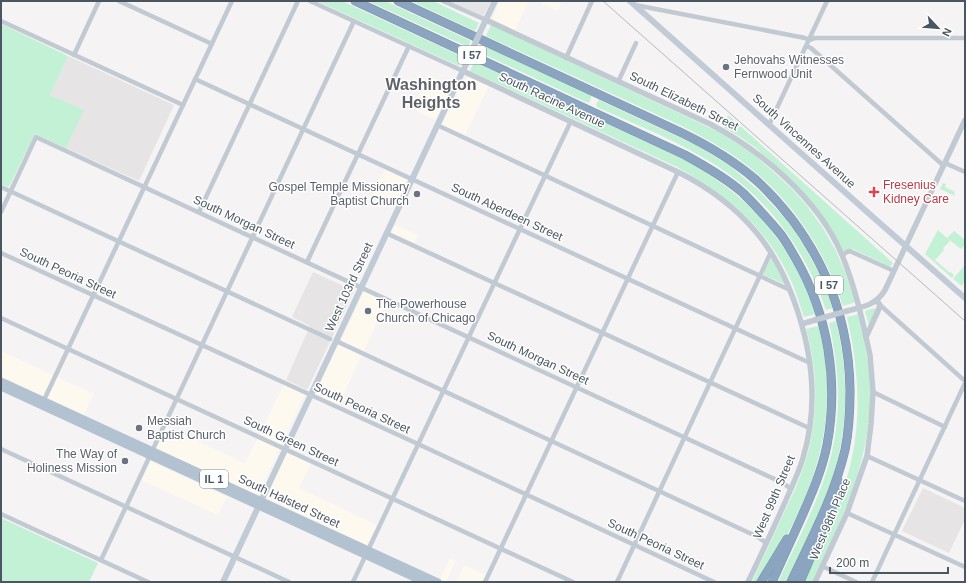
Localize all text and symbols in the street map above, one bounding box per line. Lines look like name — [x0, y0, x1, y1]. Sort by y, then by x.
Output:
north arrow — [918, 8, 958, 48]
text: N — [940, 26, 954, 39]
road number: I 57 — [458, 46, 486, 64]
place label: Jehovahs Witnesses Fernwood Unit — [734, 53, 844, 81]
marker: Jehovahs Witnesses Fernwood Unit — [721, 62, 731, 72]
street label: South Racine Avenue — [497, 69, 607, 131]
street label: South Elizabeth Street — [627, 69, 741, 134]
district label: Washington Heights — [386, 76, 476, 111]
street label: South Vincennes Avenue — [750, 91, 859, 191]
place label: Fresenius Kidney Care — [883, 178, 949, 206]
place label: Gospel Temple Missionary Baptist Church — [268, 180, 409, 208]
street label: South Aberdeen Street — [449, 180, 566, 244]
marker: Fresenius Kidney Care — [868, 186, 880, 198]
marker: Gospel Temple Missionary Baptist Church — [412, 189, 422, 199]
street label: South Morgan Street — [191, 192, 298, 252]
street label: West 103rd Street — [322, 240, 376, 334]
street label: South Peoria Street — [18, 245, 119, 302]
road number: I 57 — [815, 276, 843, 294]
place label: The Powerhouse Church of Chicago — [376, 297, 476, 325]
marker: The Powerhouse Church of Chicago — [363, 306, 373, 316]
street label: South Morgan Street — [485, 328, 592, 388]
street label: South Peoria Street — [312, 380, 413, 437]
street label: South Green Street — [241, 413, 341, 469]
place label: Messiah Baptist Church — [147, 414, 226, 442]
marker: Messiah Baptist Church — [134, 423, 144, 433]
place label: The Way of Holiness Mission — [27, 447, 118, 475]
street label: West 99th Street — [750, 453, 798, 541]
marker: The Way of Holiness Mission — [120, 456, 130, 466]
road number: IL 1 — [200, 470, 228, 488]
street label: South Halsted Street — [236, 471, 343, 531]
street label: West 98th Place — [807, 476, 854, 562]
street label: South Peoria Street — [606, 516, 707, 573]
scale bar — [830, 549, 948, 575]
text: 200 m — [836, 556, 869, 570]

